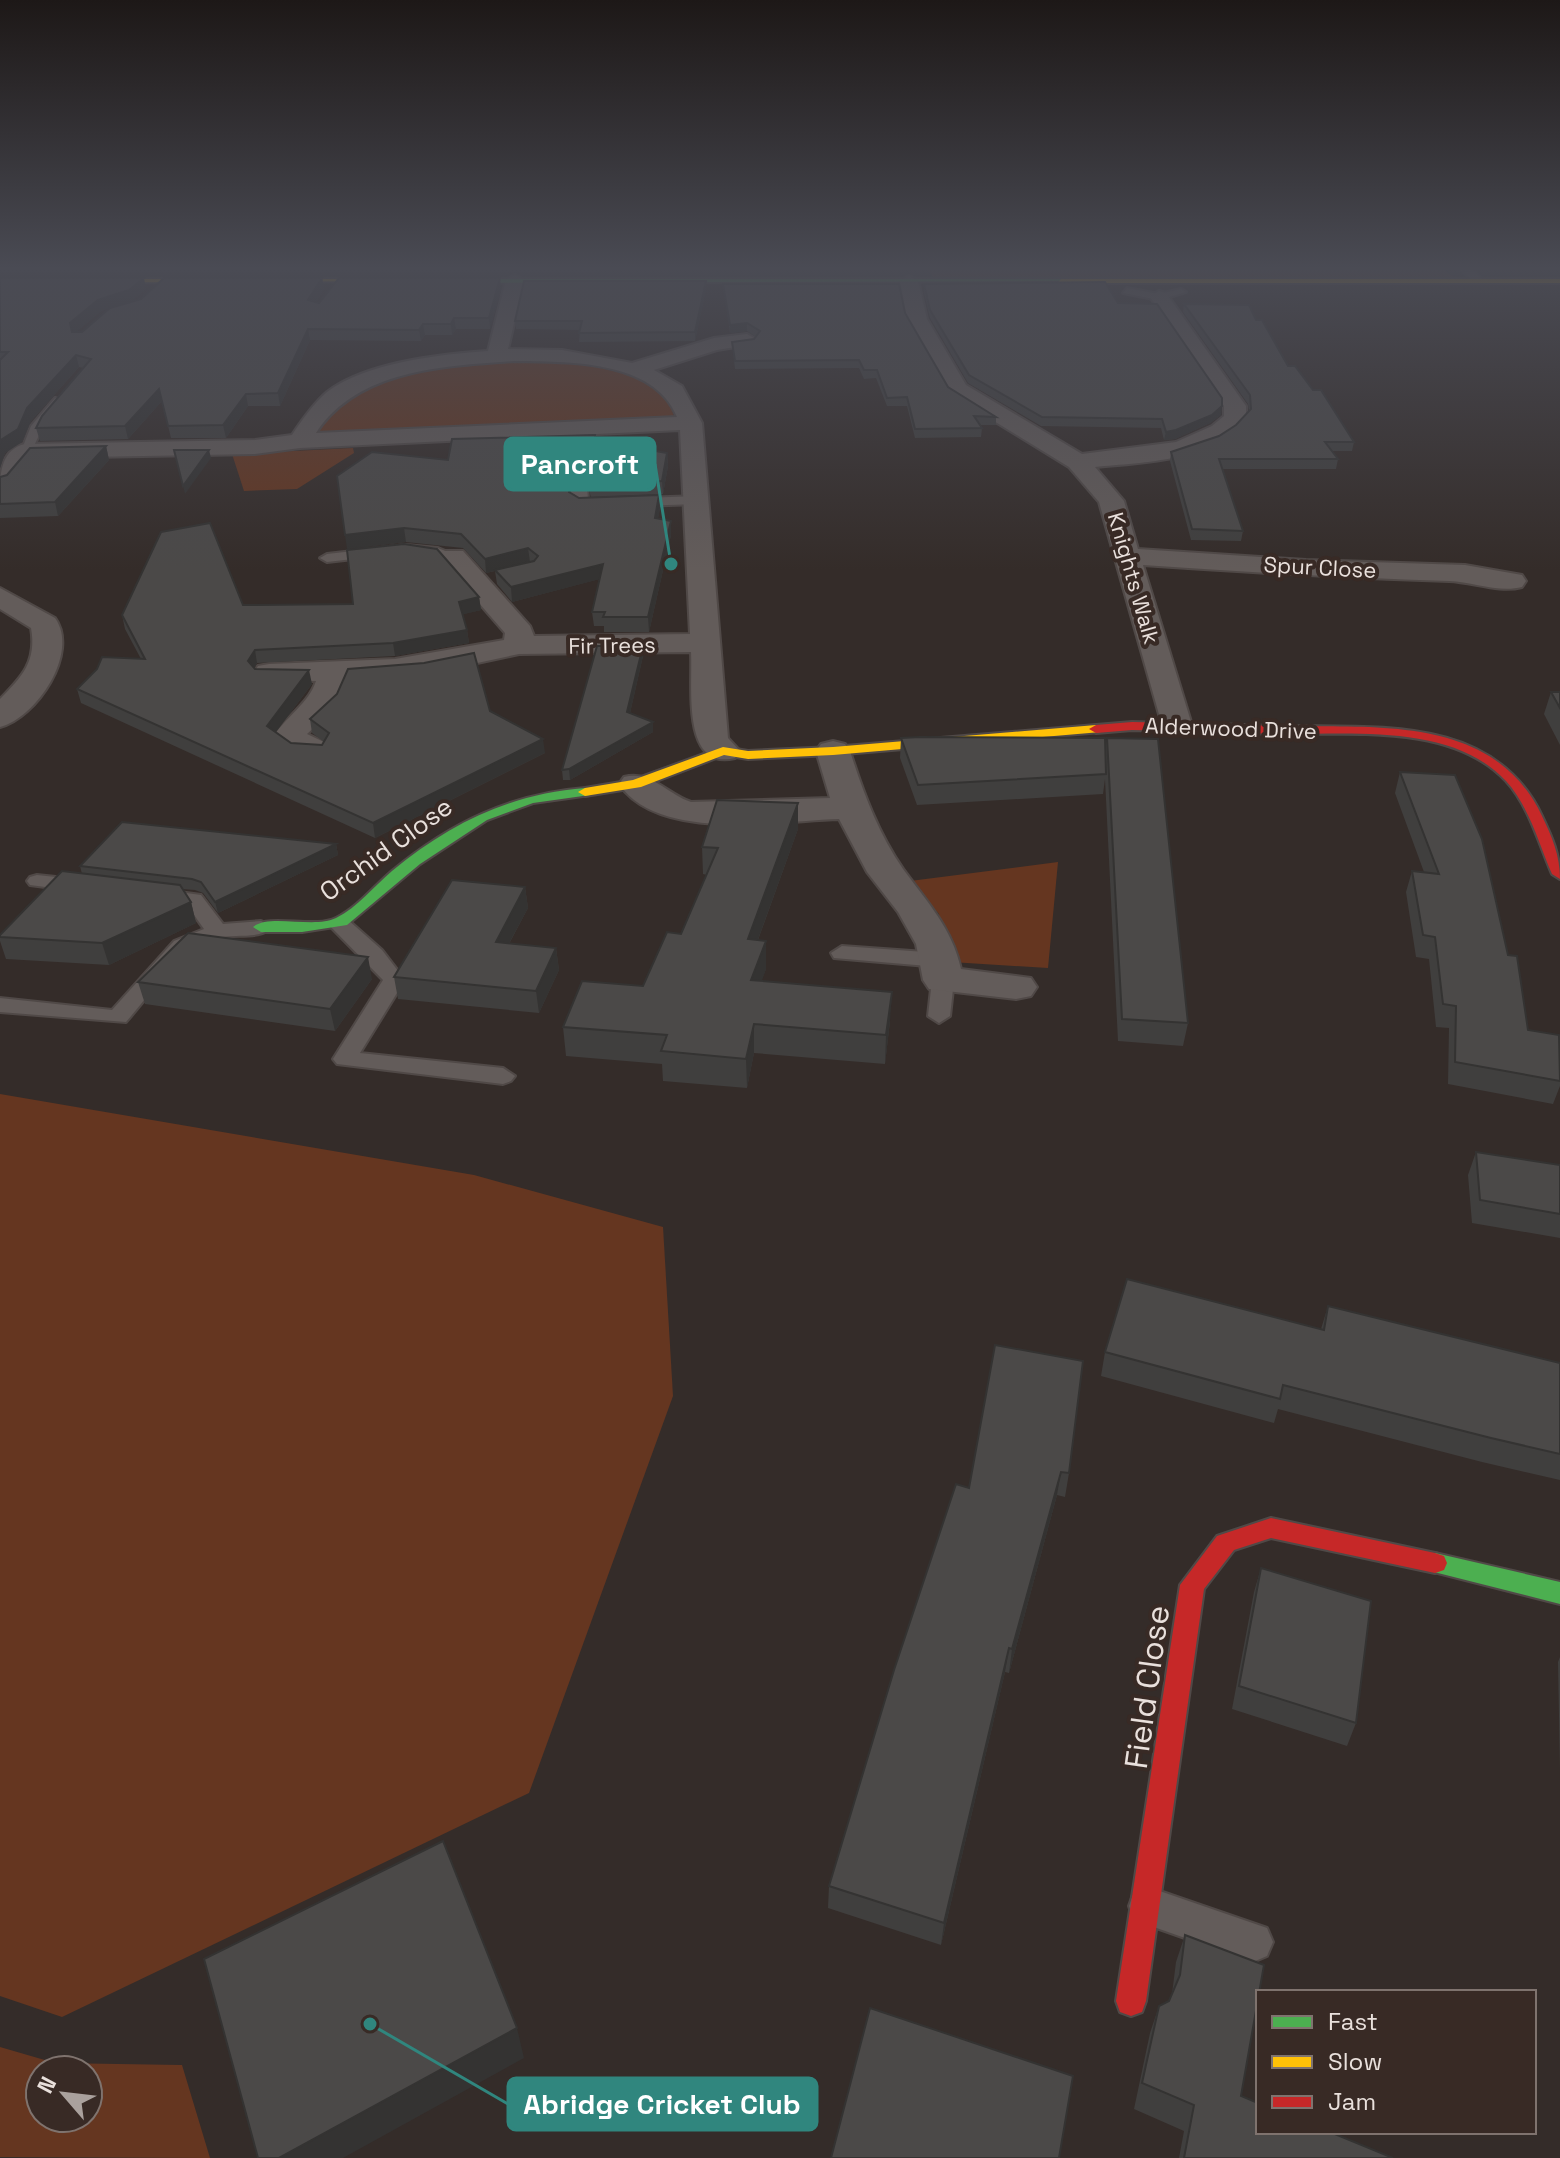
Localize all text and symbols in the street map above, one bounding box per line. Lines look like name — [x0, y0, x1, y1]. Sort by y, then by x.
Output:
callout: Pancroft — [505, 438, 655, 490]
text: Pancroft — [521, 446, 639, 482]
street label: Knights Walk — [1102, 509, 1166, 647]
street label: Spur Close — [1263, 550, 1377, 584]
street label: Fir Trees — [568, 630, 656, 660]
street label: Alderwood Drive — [1145, 711, 1317, 745]
street label: Orchid Close — [313, 789, 459, 909]
street label: Field Close — [1116, 1603, 1178, 1771]
legend — [1256, 1990, 1536, 2134]
text: Fast — [1328, 2006, 1378, 2037]
text: Slow — [1328, 2046, 1382, 2077]
north arrow — [24, 2054, 104, 2134]
text: N — [31, 2072, 62, 2098]
callout: Abridge Cricket Club — [508, 2078, 817, 2130]
text: Abridge Cricket Club — [523, 2086, 801, 2122]
text: Jam — [1328, 2086, 1376, 2117]

